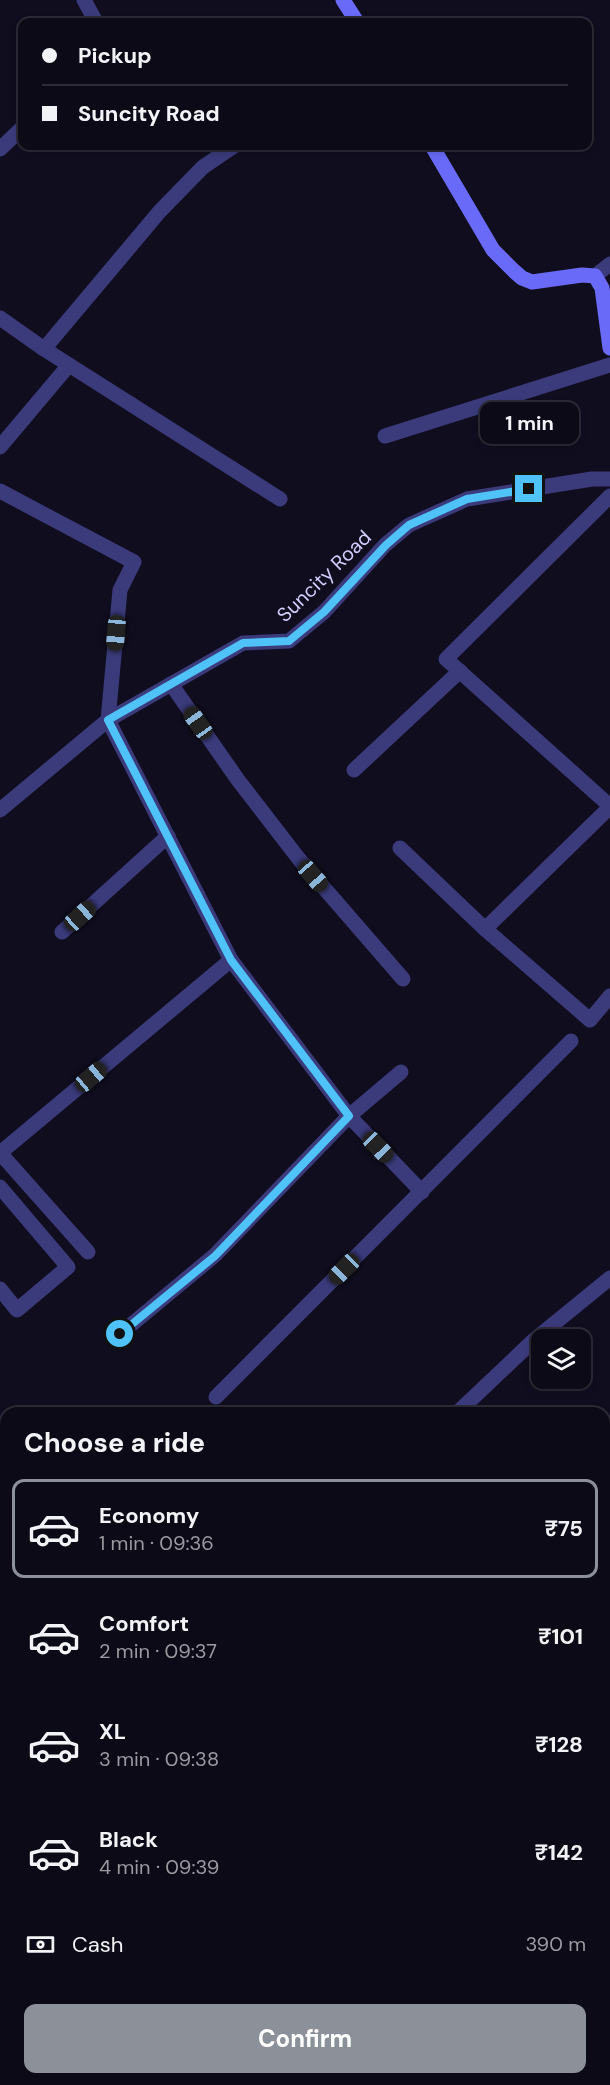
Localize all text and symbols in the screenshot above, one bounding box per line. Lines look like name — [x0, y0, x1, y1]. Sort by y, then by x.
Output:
text: Pickup — [78, 41, 152, 70]
text: Suncity Road — [78, 99, 220, 128]
callout: 1 min — [480, 402, 578, 444]
text: 1 min — [505, 410, 554, 436]
route end — [515, 475, 542, 502]
street label: Suncity Road — [271, 524, 377, 628]
car — [105, 614, 127, 652]
car — [180, 703, 216, 743]
car — [294, 857, 332, 895]
car — [61, 897, 99, 935]
car — [71, 1059, 111, 1095]
car — [359, 1128, 397, 1166]
car — [325, 1250, 363, 1288]
route start — [106, 1320, 133, 1347]
map controls — [531, 1329, 591, 1389]
button: layers — [531, 1329, 591, 1389]
text: Choose a ride — [24, 1425, 205, 1460]
text: Economy — [99, 1501, 199, 1530]
icon: car — [27, 1502, 81, 1556]
text: ₹75 — [544, 1514, 583, 1543]
text: 1 min · 09:36 — [99, 1530, 214, 1556]
text: Comfort — [99, 1609, 189, 1638]
icon: car — [27, 1610, 81, 1664]
text: ₹101 — [538, 1622, 583, 1651]
text: 2 min · 09:37 — [99, 1638, 217, 1664]
text: XL — [99, 1717, 126, 1746]
icon: car — [27, 1718, 81, 1772]
text: ₹128 — [535, 1730, 583, 1759]
text: 3 min · 09:38 — [99, 1746, 219, 1772]
text: Black — [99, 1825, 158, 1854]
icon: car — [27, 1826, 81, 1880]
text: ₹142 — [534, 1838, 583, 1867]
text: 4 min · 09:39 — [99, 1854, 219, 1880]
icon: cash — [24, 1928, 57, 1961]
text: Cash — [72, 1930, 123, 1959]
text: 390 m — [525, 1931, 586, 1957]
button: Confirm — [24, 2004, 586, 2073]

